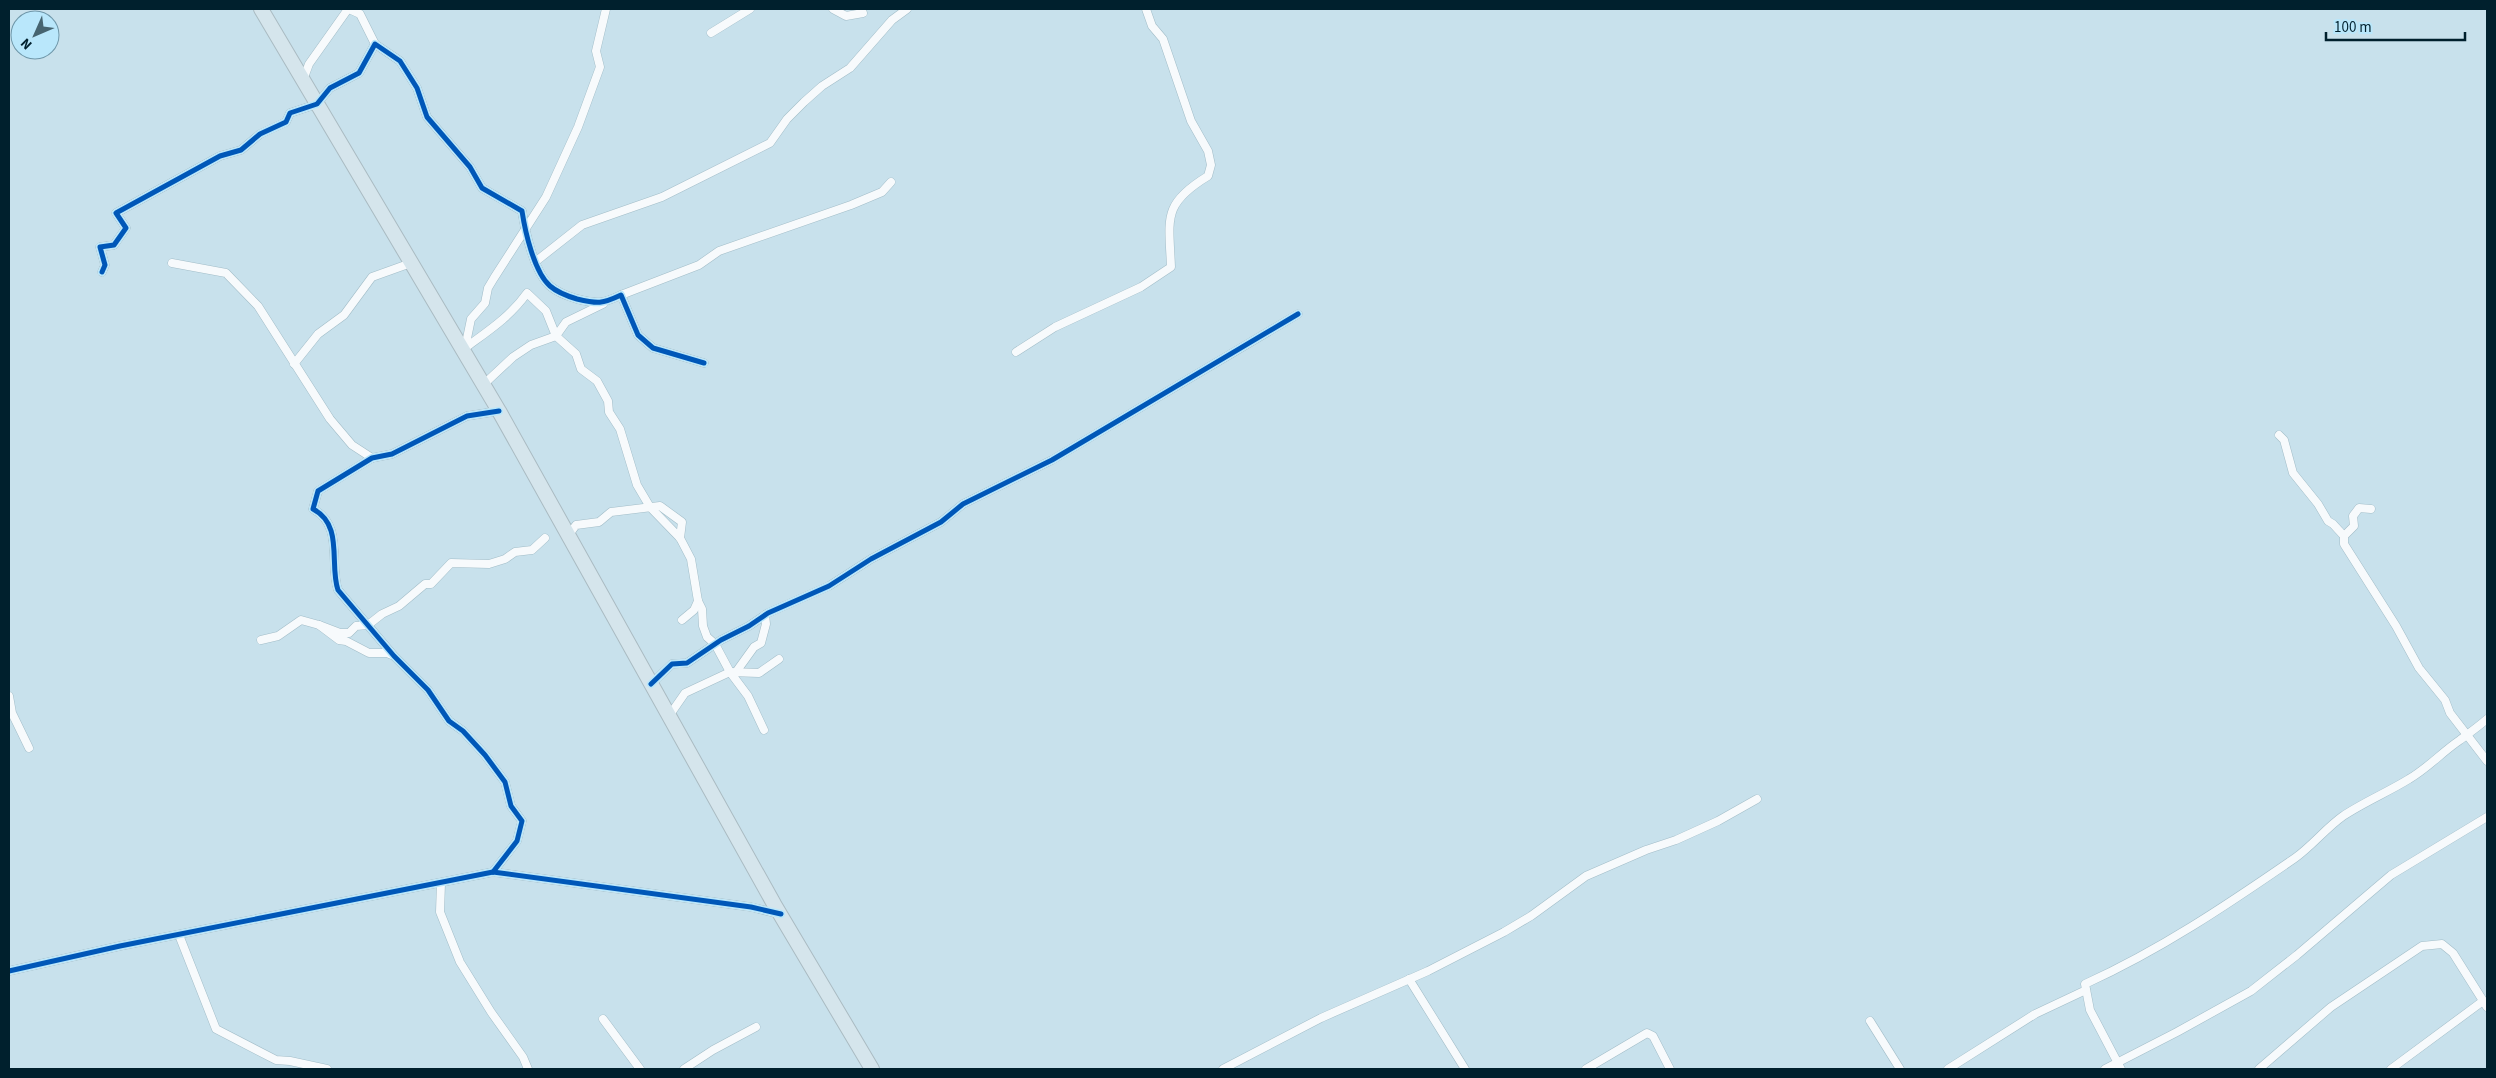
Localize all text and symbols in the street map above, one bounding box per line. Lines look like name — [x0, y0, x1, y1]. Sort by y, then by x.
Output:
north arrow — [10, 10, 60, 60]
scale bar — [2326, 10, 2465, 42]
text: 100 m — [2334, 17, 2372, 38]
text: N — [16, 33, 37, 54]

